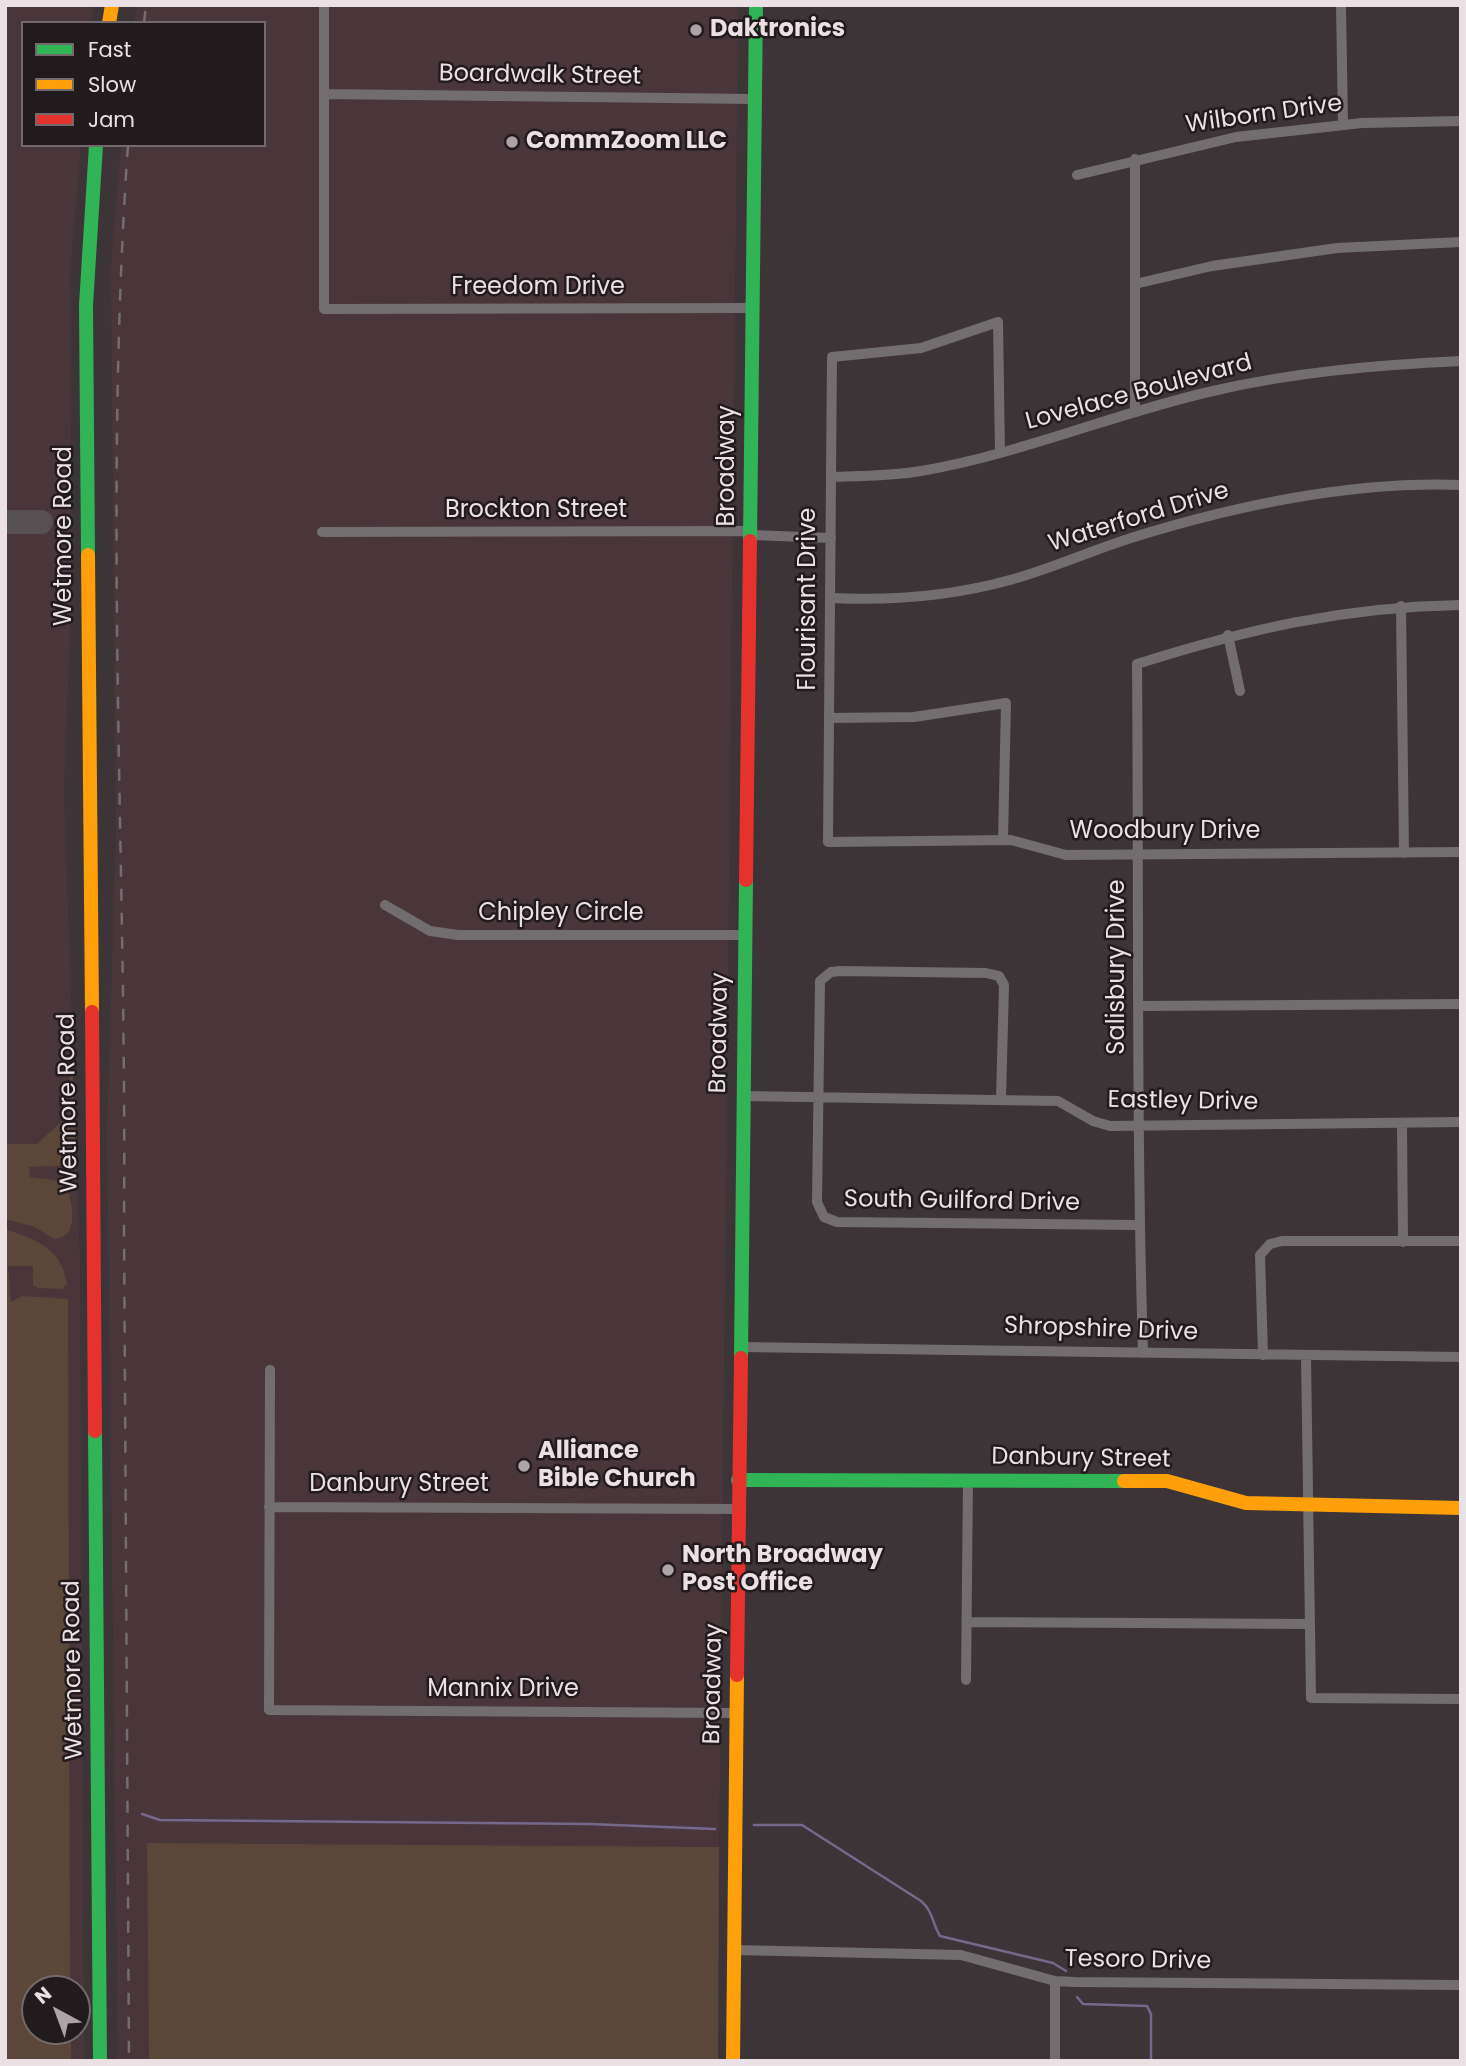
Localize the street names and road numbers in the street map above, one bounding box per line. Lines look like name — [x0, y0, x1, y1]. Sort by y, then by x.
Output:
street label: Boardwalk Street — [439, 60, 641, 92]
street label: Wilborn Drive — [1184, 90, 1344, 140]
street label: Freedom Drive — [451, 274, 625, 302]
street label: Lovelace Boulevard — [1023, 349, 1255, 437]
street label: Broadway — [714, 406, 742, 526]
street label: Wetmore Road — [51, 446, 79, 626]
street label: Waterford Drive — [1045, 477, 1233, 559]
street label: Brockton Street — [445, 497, 627, 525]
street label: Flourisant Drive — [795, 508, 823, 690]
street label: Woodbury Drive — [1070, 818, 1260, 846]
street label: Salisbury Drive — [1104, 879, 1132, 1055]
street label: Chipley Circle — [478, 900, 644, 928]
street label: Broadway — [705, 972, 735, 1094]
street label: Wetmore Road — [53, 1013, 85, 1193]
street label: Eastley Drive — [1107, 1086, 1259, 1118]
street label: South Guilford Drive — [844, 1186, 1080, 1218]
street label: Shropshire Drive — [1003, 1312, 1199, 1348]
street label: Danbury Street — [991, 1443, 1171, 1475]
street label: Danbury Street — [309, 1471, 489, 1499]
street label: Wetmore Road — [58, 1580, 90, 1760]
street label: Broadway — [699, 1623, 729, 1745]
street label: Mannix Drive — [427, 1676, 579, 1704]
street label: Tesoro Drive — [1064, 1945, 1212, 1977]

